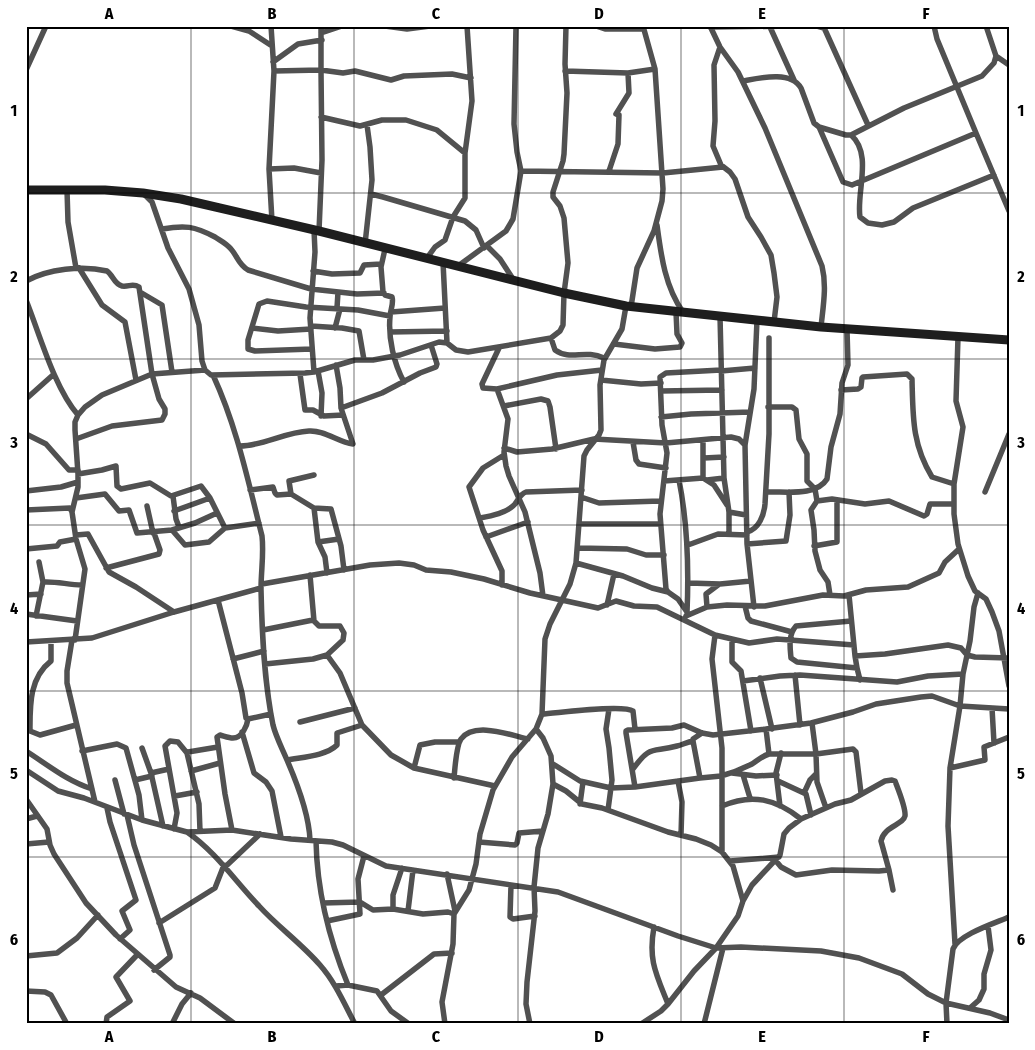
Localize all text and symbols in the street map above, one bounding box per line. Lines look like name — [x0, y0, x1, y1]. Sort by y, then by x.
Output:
text: A — [104, 4, 114, 23]
text: B — [268, 4, 277, 23]
text: C — [432, 4, 441, 23]
text: D — [594, 4, 604, 23]
text: E — [758, 4, 766, 23]
text: F — [922, 4, 930, 23]
text: 1 — [11, 101, 17, 120]
text: 1 — [1018, 101, 1024, 120]
text: 2 — [9, 267, 18, 286]
text: 2 — [1016, 267, 1025, 286]
text: 3 — [9, 433, 18, 452]
text: 3 — [1016, 433, 1025, 452]
text: 4 — [10, 599, 18, 618]
text: 4 — [1017, 599, 1025, 618]
text: 5 — [10, 764, 18, 783]
text: 5 — [1017, 764, 1025, 783]
text: 6 — [10, 930, 18, 949]
text: 6 — [1017, 930, 1025, 949]
text: A — [104, 1027, 114, 1046]
text: B — [268, 1027, 277, 1046]
text: C — [432, 1027, 441, 1046]
text: D — [594, 1027, 604, 1046]
text: E — [758, 1027, 766, 1046]
text: F — [922, 1027, 930, 1046]

